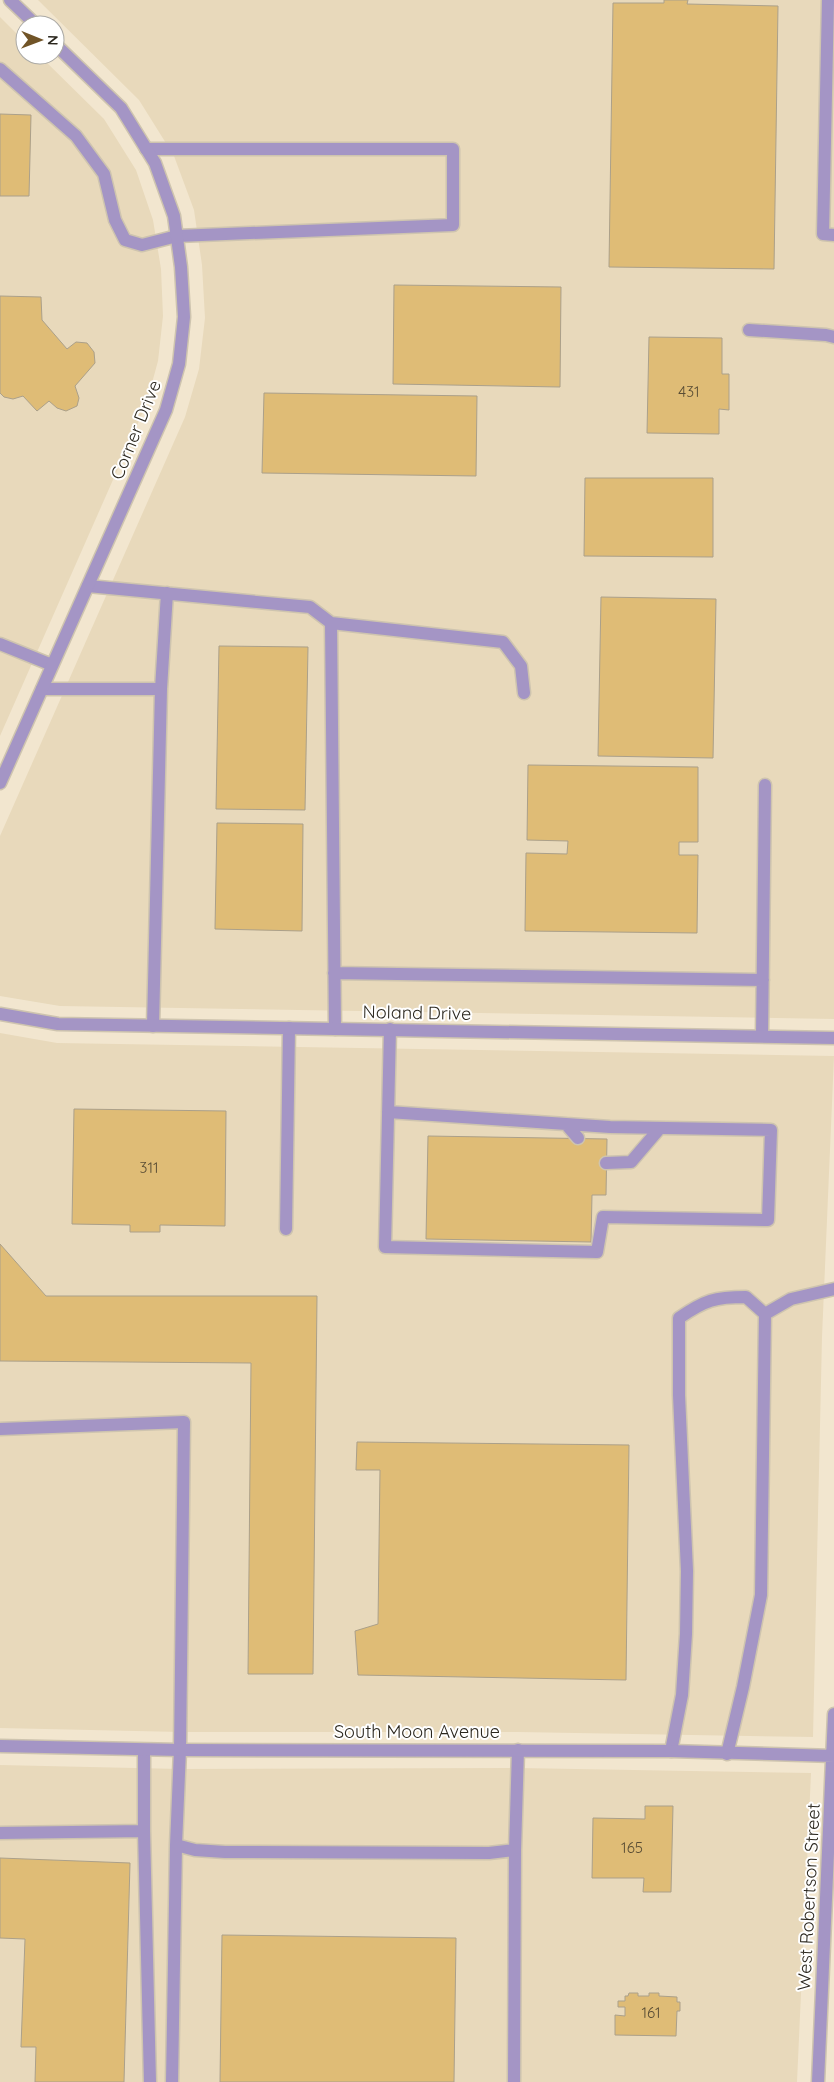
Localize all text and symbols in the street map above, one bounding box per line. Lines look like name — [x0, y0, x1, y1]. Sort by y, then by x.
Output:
north arrow — [15, 15, 65, 65]
text: N — [44, 35, 62, 46]
street label: Corner Drive — [105, 377, 166, 483]
house number: 431 — [678, 382, 700, 401]
street label: Noland Drive — [363, 1000, 471, 1025]
house number: 311 — [140, 1158, 158, 1177]
street label: South Moon Avenue — [334, 1720, 500, 1743]
street label: West Robertson Street — [792, 1803, 825, 1991]
house number: 165 — [621, 1838, 643, 1857]
house number: 161 — [641, 2003, 661, 2022]

